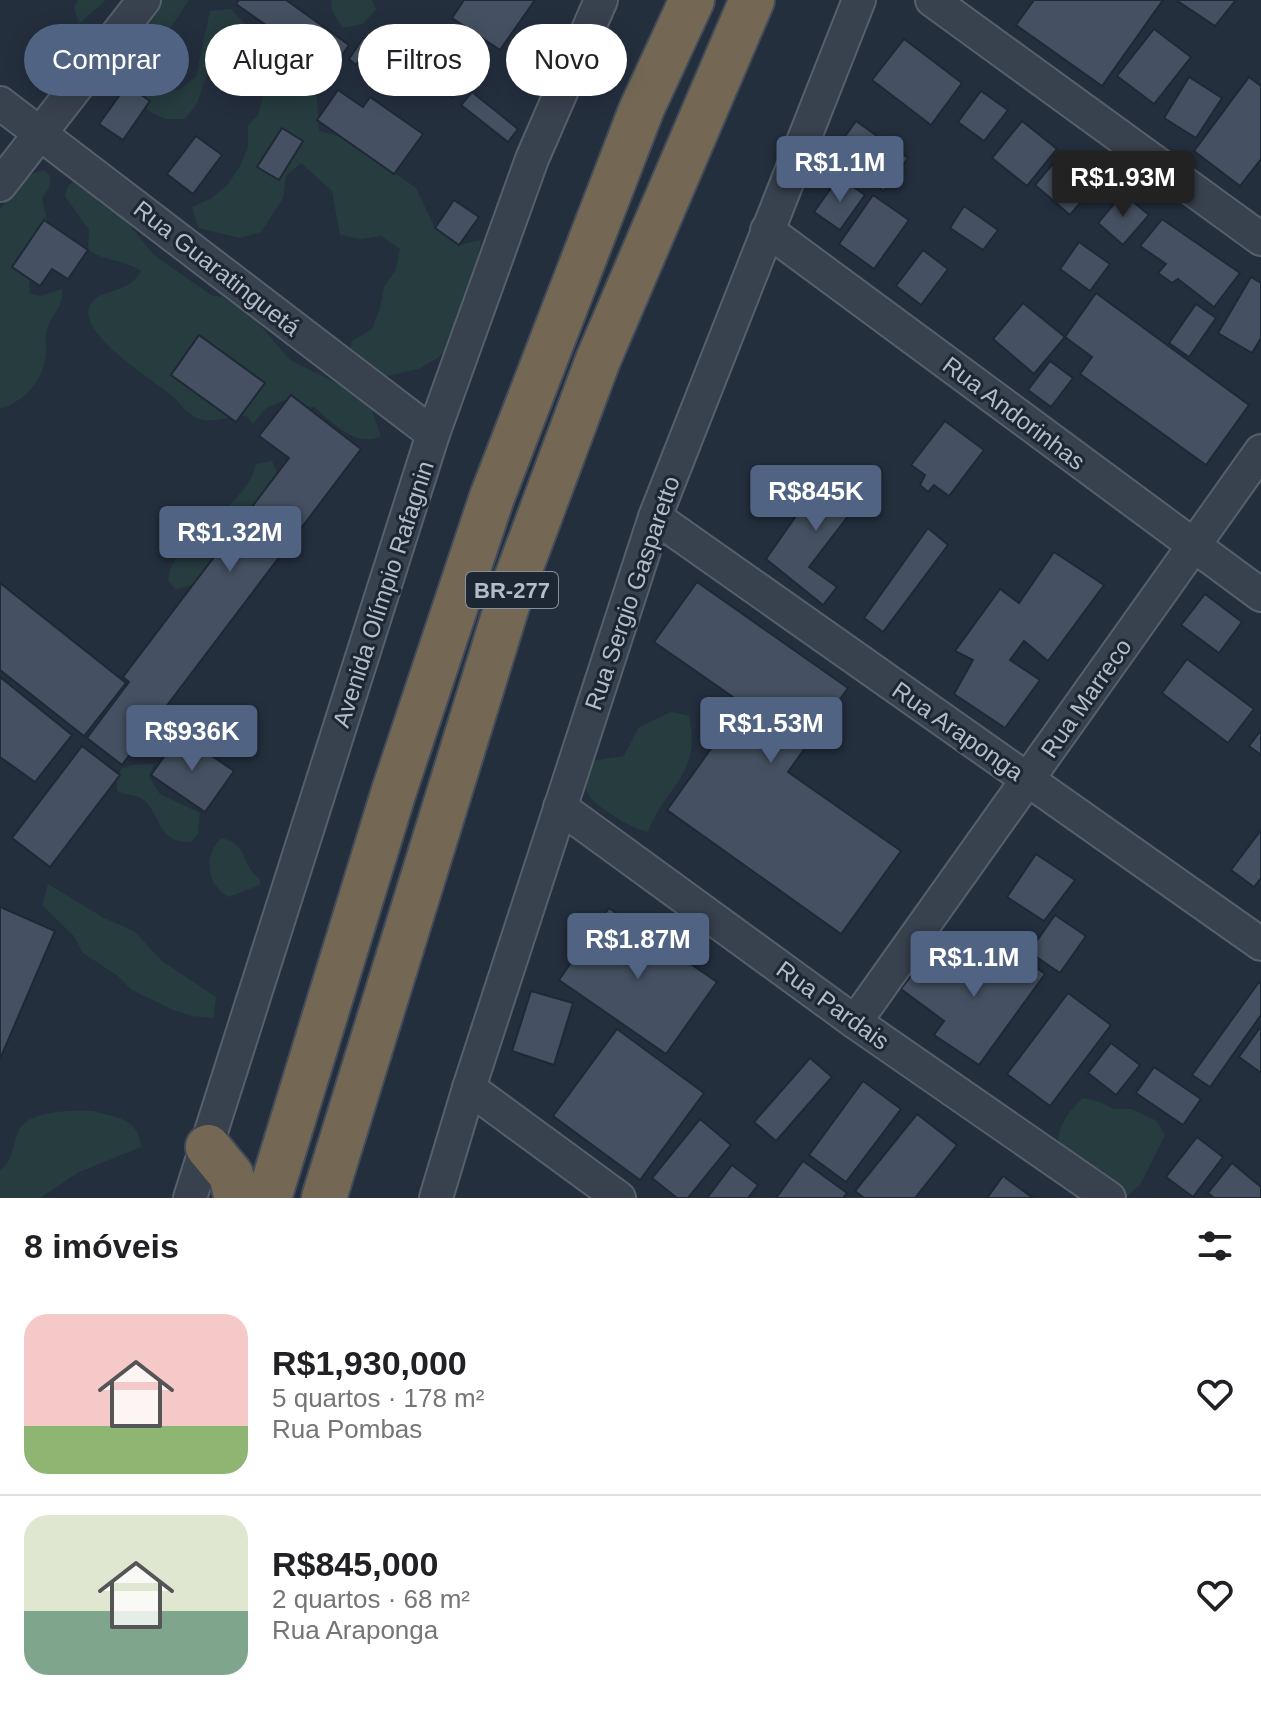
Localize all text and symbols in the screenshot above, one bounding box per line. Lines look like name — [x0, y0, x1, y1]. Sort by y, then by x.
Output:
chip: Comprar — [24, 24, 189, 96]
chip: Alugar — [205, 24, 342, 96]
chip: Filtros — [358, 24, 490, 96]
chip: Novo — [506, 24, 627, 96]
pin: R$1.1M — [775, 136, 905, 204]
text: R$1.1M — [794, 147, 886, 177]
pin: R$1.93M — [1049, 151, 1197, 219]
text: R$1.93M — [1070, 162, 1176, 192]
street label: Rua Guaratinguetá — [129, 195, 306, 341]
street label: Rua Andorinhas — [938, 351, 1090, 475]
street label: Avenida Olímpio Rafagnin — [327, 457, 439, 731]
pin: R$845K — [751, 465, 881, 533]
street label: Rua Sergio Gasparetto — [579, 473, 685, 713]
text: R$845K — [768, 476, 864, 506]
pin: R$1.32M — [156, 506, 304, 574]
text: R$1.32M — [177, 517, 283, 547]
road number: BR-277 — [466, 572, 558, 608]
street label: Rua Marreco — [1035, 633, 1137, 763]
street label: Rua Araponga — [887, 676, 1029, 786]
pin: R$1.53M — [697, 697, 845, 765]
pin: R$936K — [127, 705, 257, 773]
text: R$1.53M — [718, 708, 824, 738]
text: R$936K — [144, 716, 240, 746]
pin: R$1.87M — [564, 913, 712, 981]
text: R$1.87M — [585, 924, 691, 954]
pin: R$1.1M — [909, 931, 1039, 999]
text: R$1.1M — [928, 942, 1020, 972]
street label: Rua Pardais — [772, 955, 894, 1055]
icon: filters — [1193, 1224, 1237, 1268]
text: 8 imóveis — [24, 1227, 179, 1265]
text: R$1,930,000 — [272, 1344, 467, 1382]
icon: home — [88, 1346, 184, 1442]
icon: heart — [1193, 1372, 1237, 1416]
text: 5 quartos · 178 m² — [272, 1383, 484, 1413]
text: Rua Pombas — [272, 1414, 422, 1444]
text: R$845,000 — [272, 1545, 438, 1583]
icon: home — [88, 1547, 184, 1643]
icon: heart — [1193, 1573, 1237, 1617]
text: 2 quartos · 68 m² — [272, 1584, 470, 1614]
text: Rua Araponga — [272, 1615, 438, 1645]

